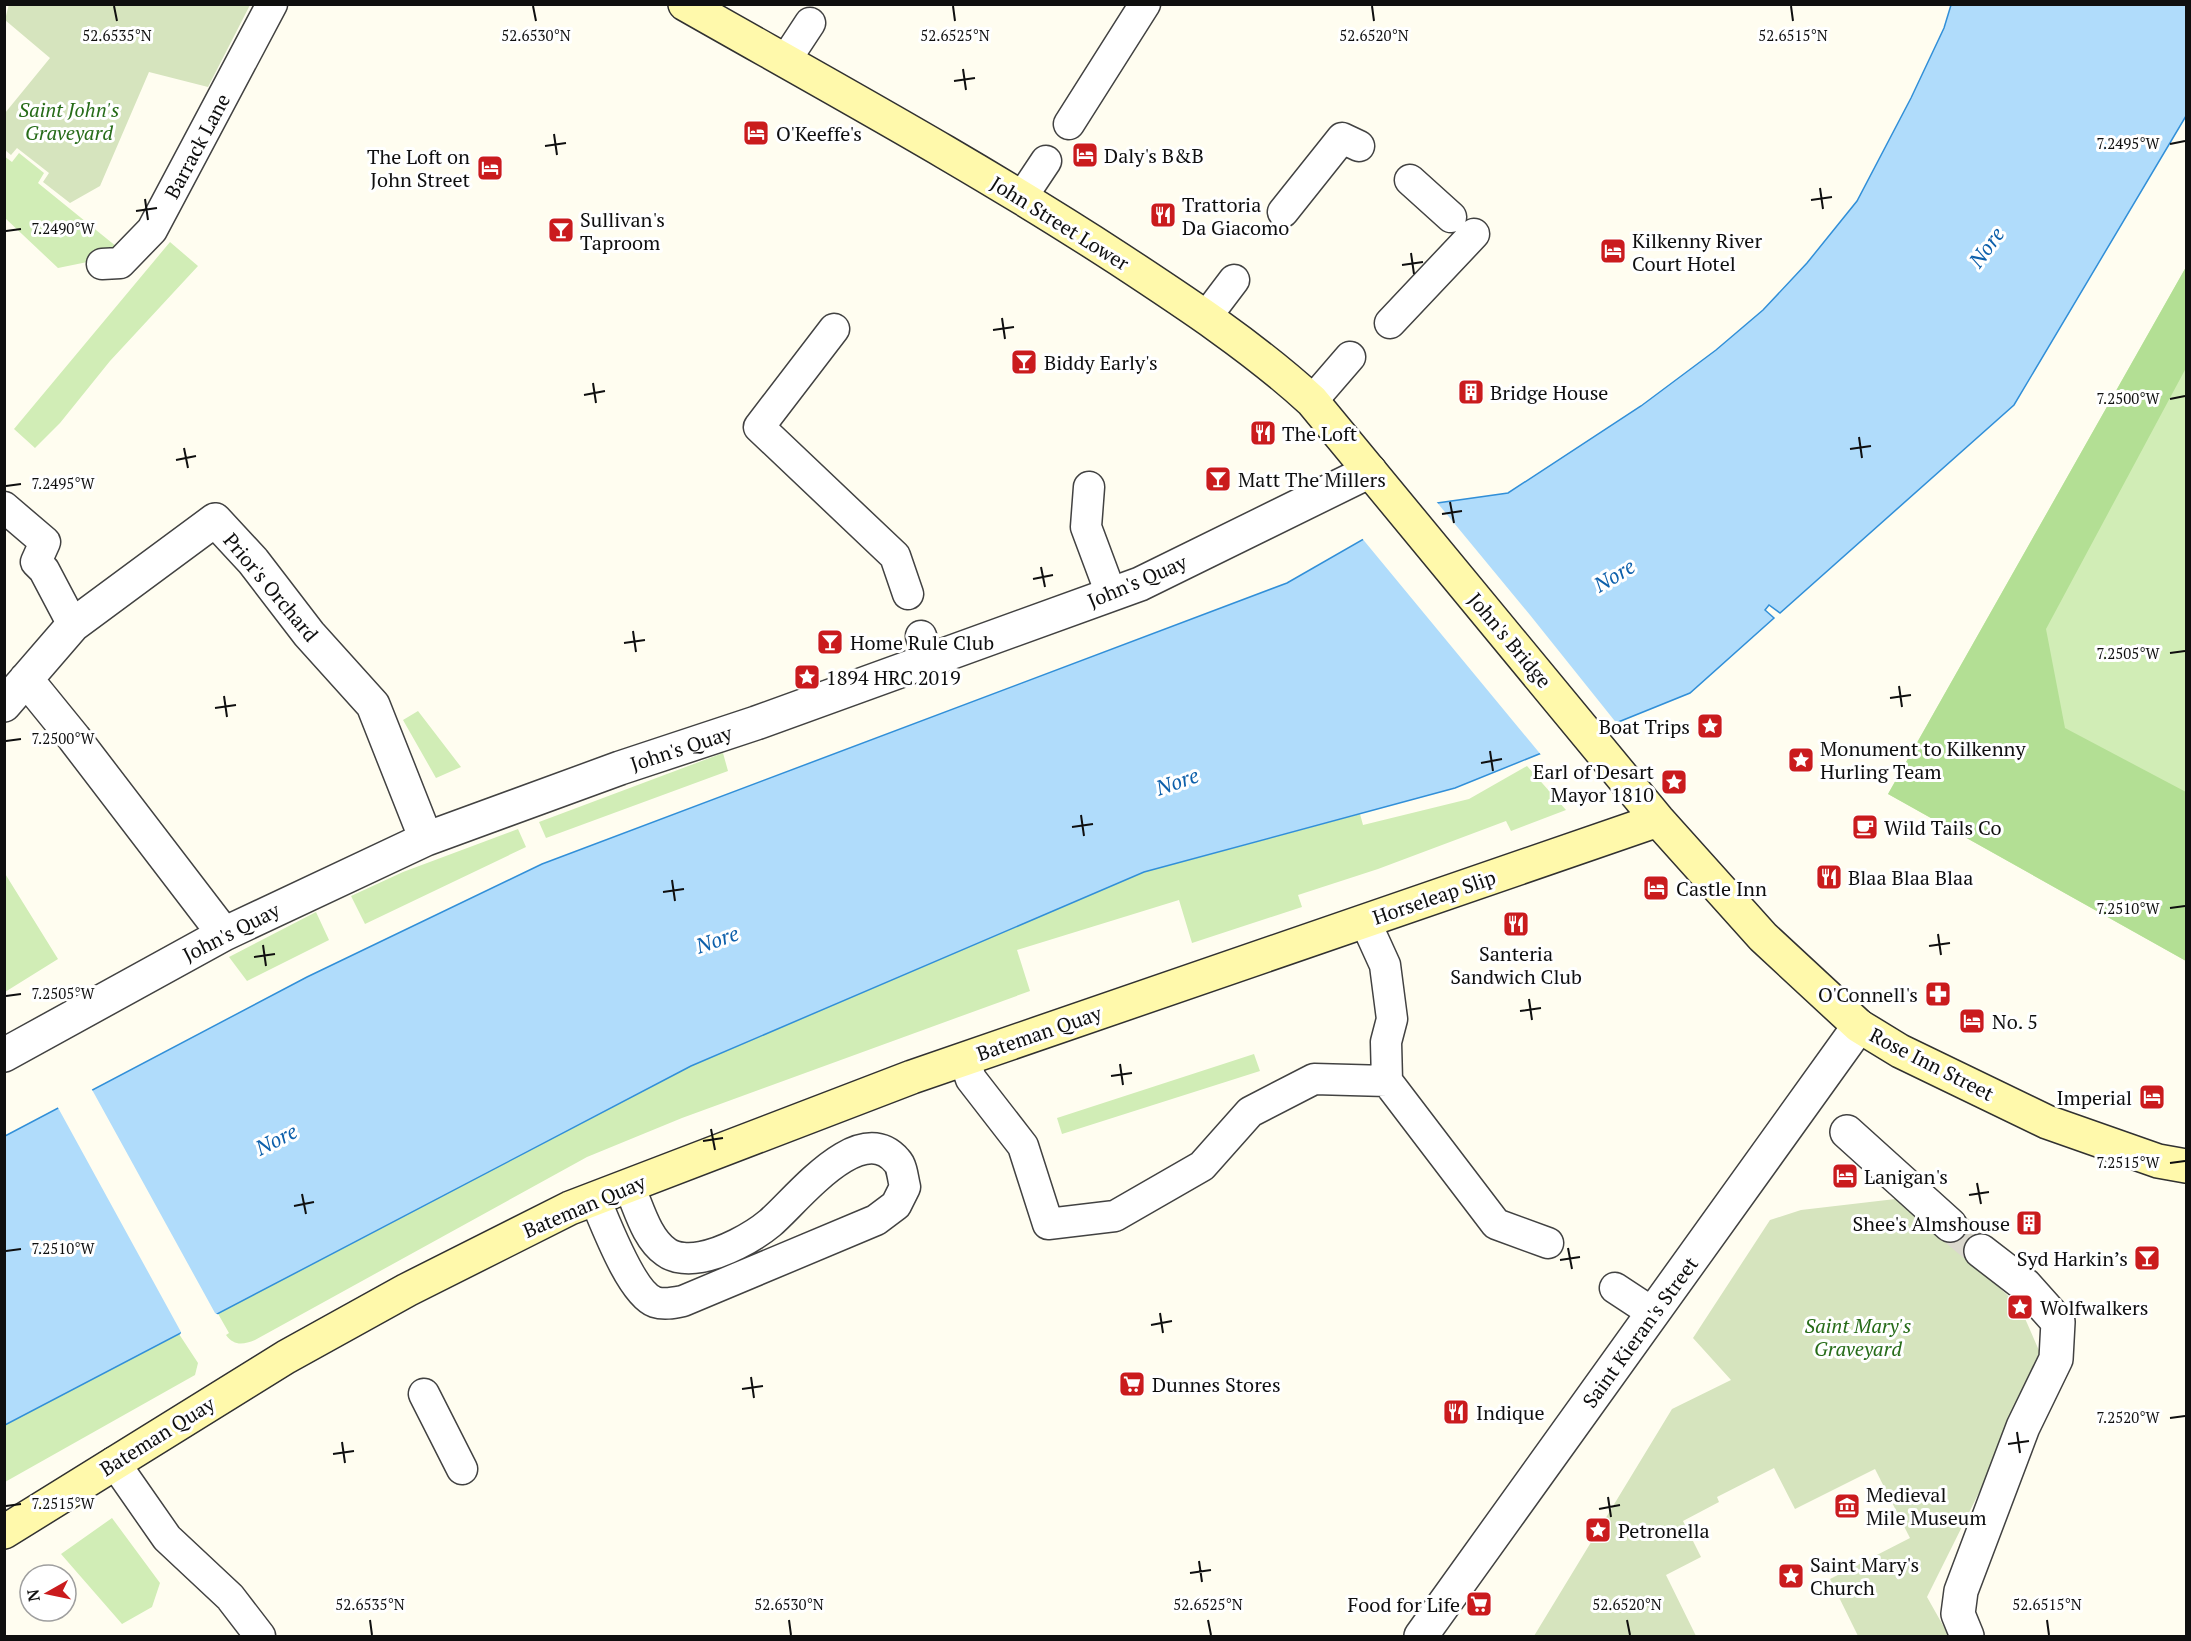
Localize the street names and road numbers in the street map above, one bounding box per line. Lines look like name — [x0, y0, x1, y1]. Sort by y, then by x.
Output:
street label: Barrack Lane — [158, 89, 236, 203]
street label: John Street Lower — [986, 170, 1135, 277]
street label: Prior's Orchard — [218, 527, 324, 647]
street label: John's Quay — [1083, 548, 1192, 614]
street label: John's Bridge — [1462, 587, 1558, 693]
street label: John's Quay — [627, 719, 736, 777]
street label: Horseleap Slip — [1369, 863, 1499, 931]
street label: John's Quay — [178, 896, 285, 968]
street label: Bateman Quay — [973, 999, 1106, 1067]
street label: Rose Inn Street — [1865, 1021, 1999, 1107]
street label: Bateman Quay — [519, 1168, 650, 1244]
street label: Saint Kieran's Street — [1576, 1251, 1704, 1413]
street label: Bateman Quay — [95, 1390, 220, 1482]

